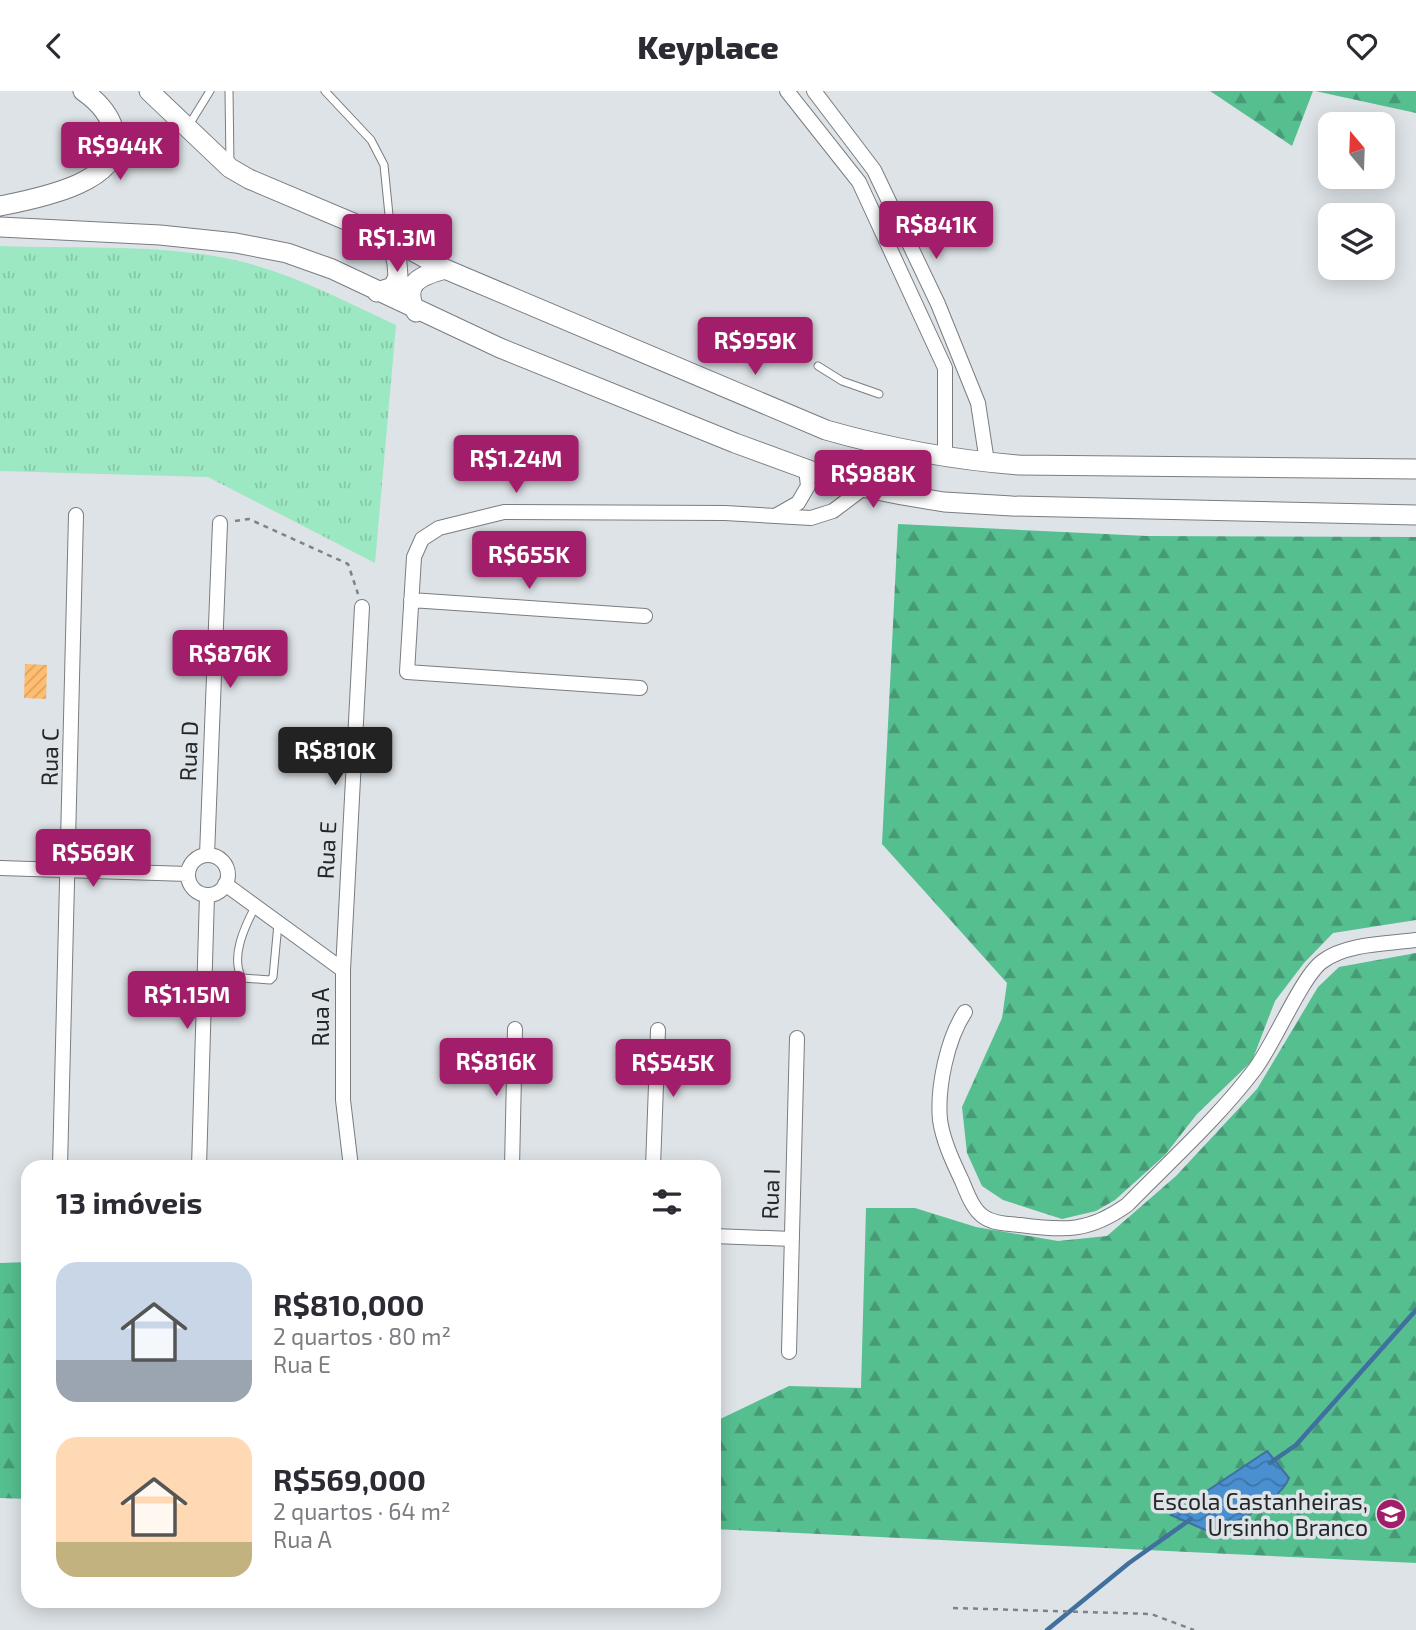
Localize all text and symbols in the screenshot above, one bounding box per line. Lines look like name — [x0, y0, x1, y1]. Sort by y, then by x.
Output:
icon: back — [35, 27, 73, 65]
text: Keyplace — [637, 27, 779, 65]
icon: heart — [1343, 27, 1381, 65]
north arrow — [1318, 112, 1395, 189]
map controls — [1318, 112, 1395, 280]
pin: R$944K — [63, 123, 177, 182]
text: R$944K — [77, 131, 163, 159]
pin: R$841K — [879, 201, 993, 261]
button: layers — [1318, 203, 1395, 280]
text: R$841K — [895, 210, 977, 238]
pin: R$1.3M — [340, 215, 454, 274]
text: R$1.3M — [358, 223, 436, 251]
pin: R$959K — [698, 317, 812, 377]
text: R$959K — [714, 326, 796, 354]
pin: R$1.24M — [451, 435, 581, 495]
text: R$1.24M — [470, 444, 562, 472]
pin: R$988K — [816, 451, 930, 510]
text: R$988K — [830, 459, 916, 487]
pin: R$655K — [472, 531, 586, 591]
text: R$655K — [488, 540, 570, 568]
pin: R$876K — [173, 631, 287, 690]
text: R$876K — [189, 639, 271, 667]
street label: Rua D — [173, 720, 203, 782]
pin: R$810K — [278, 727, 392, 787]
street label: Rua C — [34, 728, 64, 786]
text: R$810K — [294, 736, 376, 764]
street label: Rua E — [311, 820, 341, 880]
pin: R$569K — [36, 829, 150, 889]
text: R$569K — [52, 838, 134, 866]
pin: R$1.15M — [122, 971, 252, 1031]
text: R$1.15M — [144, 980, 230, 1008]
street label: Rua A — [306, 987, 334, 1046]
pin: R$816K — [439, 1039, 553, 1098]
pin: R$545K — [616, 1039, 730, 1099]
text: R$816K — [456, 1047, 536, 1075]
text: R$545K — [632, 1048, 714, 1076]
street label: Rua I — [755, 1168, 785, 1220]
icon: filters — [648, 1183, 686, 1221]
text: 13 imóveis — [56, 1184, 202, 1220]
text: R$810,000 — [273, 1286, 424, 1322]
icon: home — [112, 1290, 196, 1374]
text: 2 quartos · 80 m² — [273, 1322, 451, 1350]
text: Rua E — [273, 1350, 331, 1378]
text: R$569,000 — [273, 1461, 426, 1497]
icon: home — [112, 1465, 196, 1549]
place label: Escola Castanheiras, Ursinho Branco — [1152, 1487, 1368, 1541]
text: 2 quartos · 64 m² — [273, 1497, 450, 1525]
school or university icon: Escola Castanheiras, Ursinho Branco — [1374, 1497, 1408, 1531]
text: Rua A — [273, 1525, 332, 1553]

